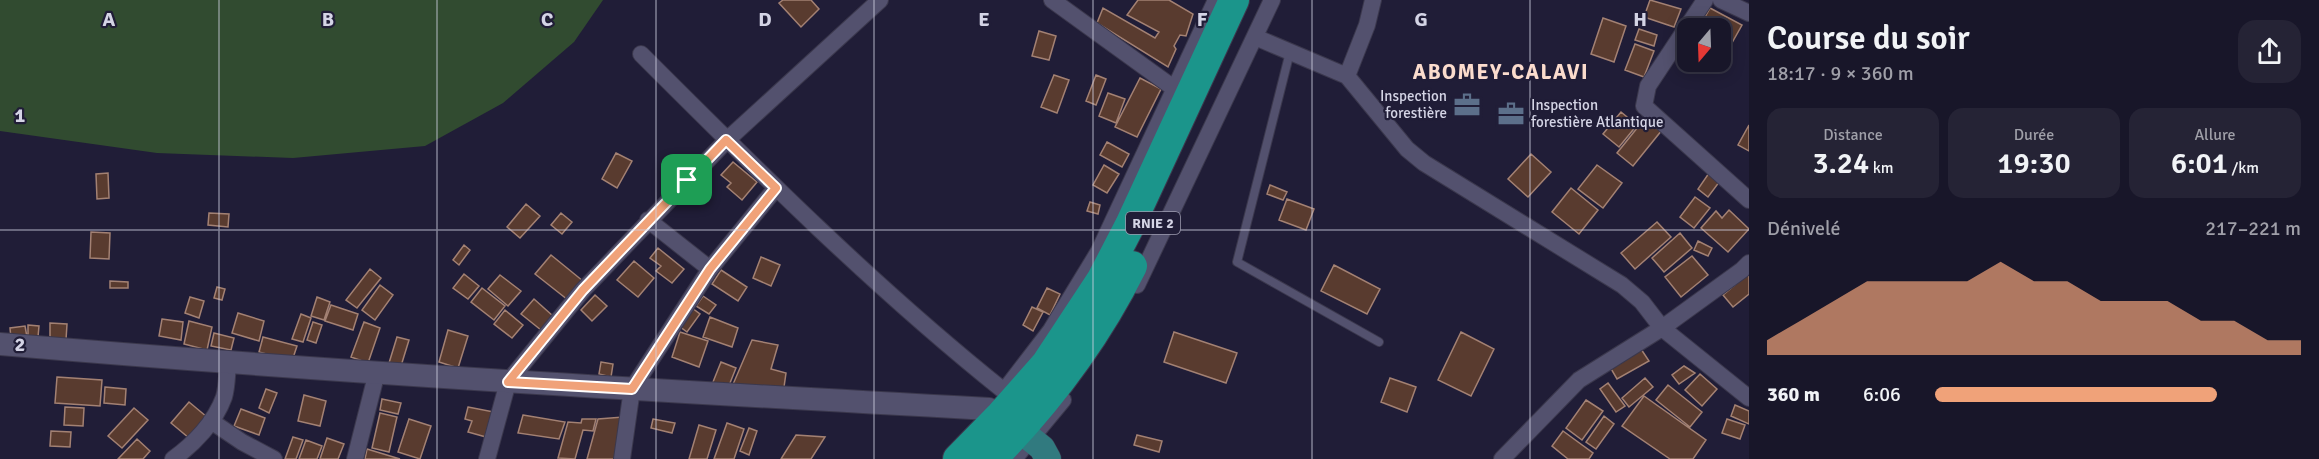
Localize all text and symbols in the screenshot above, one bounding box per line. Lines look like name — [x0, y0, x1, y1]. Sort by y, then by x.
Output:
text: A — [103, 7, 116, 32]
text: B — [322, 7, 334, 32]
text: C — [541, 7, 553, 32]
text: D — [758, 7, 772, 32]
text: E — [978, 7, 990, 32]
text: F — [1197, 7, 1208, 32]
text: G — [1414, 7, 1428, 32]
text: H — [1633, 7, 1647, 32]
north arrow — [1677, 18, 1731, 72]
map controls — [1677, 18, 1731, 72]
text: Course du soir — [1767, 18, 1970, 59]
button: share — [2238, 20, 2301, 83]
district label: ABOMEY-CALAVI — [1413, 59, 1589, 85]
text: 18:17 · 9 × 360 m — [1767, 61, 1914, 86]
place label: Inspection forestière — [1380, 87, 1447, 122]
office icon: Inspection forestière — [1452, 90, 1482, 120]
place label: Inspection forestière Atlantique — [1531, 96, 1663, 131]
office icon: Inspection forestière Atlantique — [1496, 99, 1526, 129]
text: 1 — [15, 103, 26, 128]
text: Distance — [1823, 125, 1883, 145]
text: Durée — [2014, 125, 2054, 145]
text: Allure — [2194, 125, 2236, 145]
text: 3.24 — [1812, 145, 1869, 182]
text: 19:30 — [1997, 145, 2071, 182]
text: 6:01 — [2171, 145, 2228, 182]
pin — [661, 154, 712, 205]
text: km — [1869, 158, 1894, 178]
text: /km — [2228, 158, 2259, 178]
icon: arrive — [670, 163, 703, 196]
road number: RNIE 2 — [1126, 212, 1180, 234]
text: Dénivelé — [1767, 216, 1841, 241]
text: 217–221 m — [2205, 216, 2301, 241]
text: 2 — [15, 332, 25, 357]
text: 360 m — [1767, 382, 1820, 407]
text: 6:06 — [1863, 382, 1901, 407]

